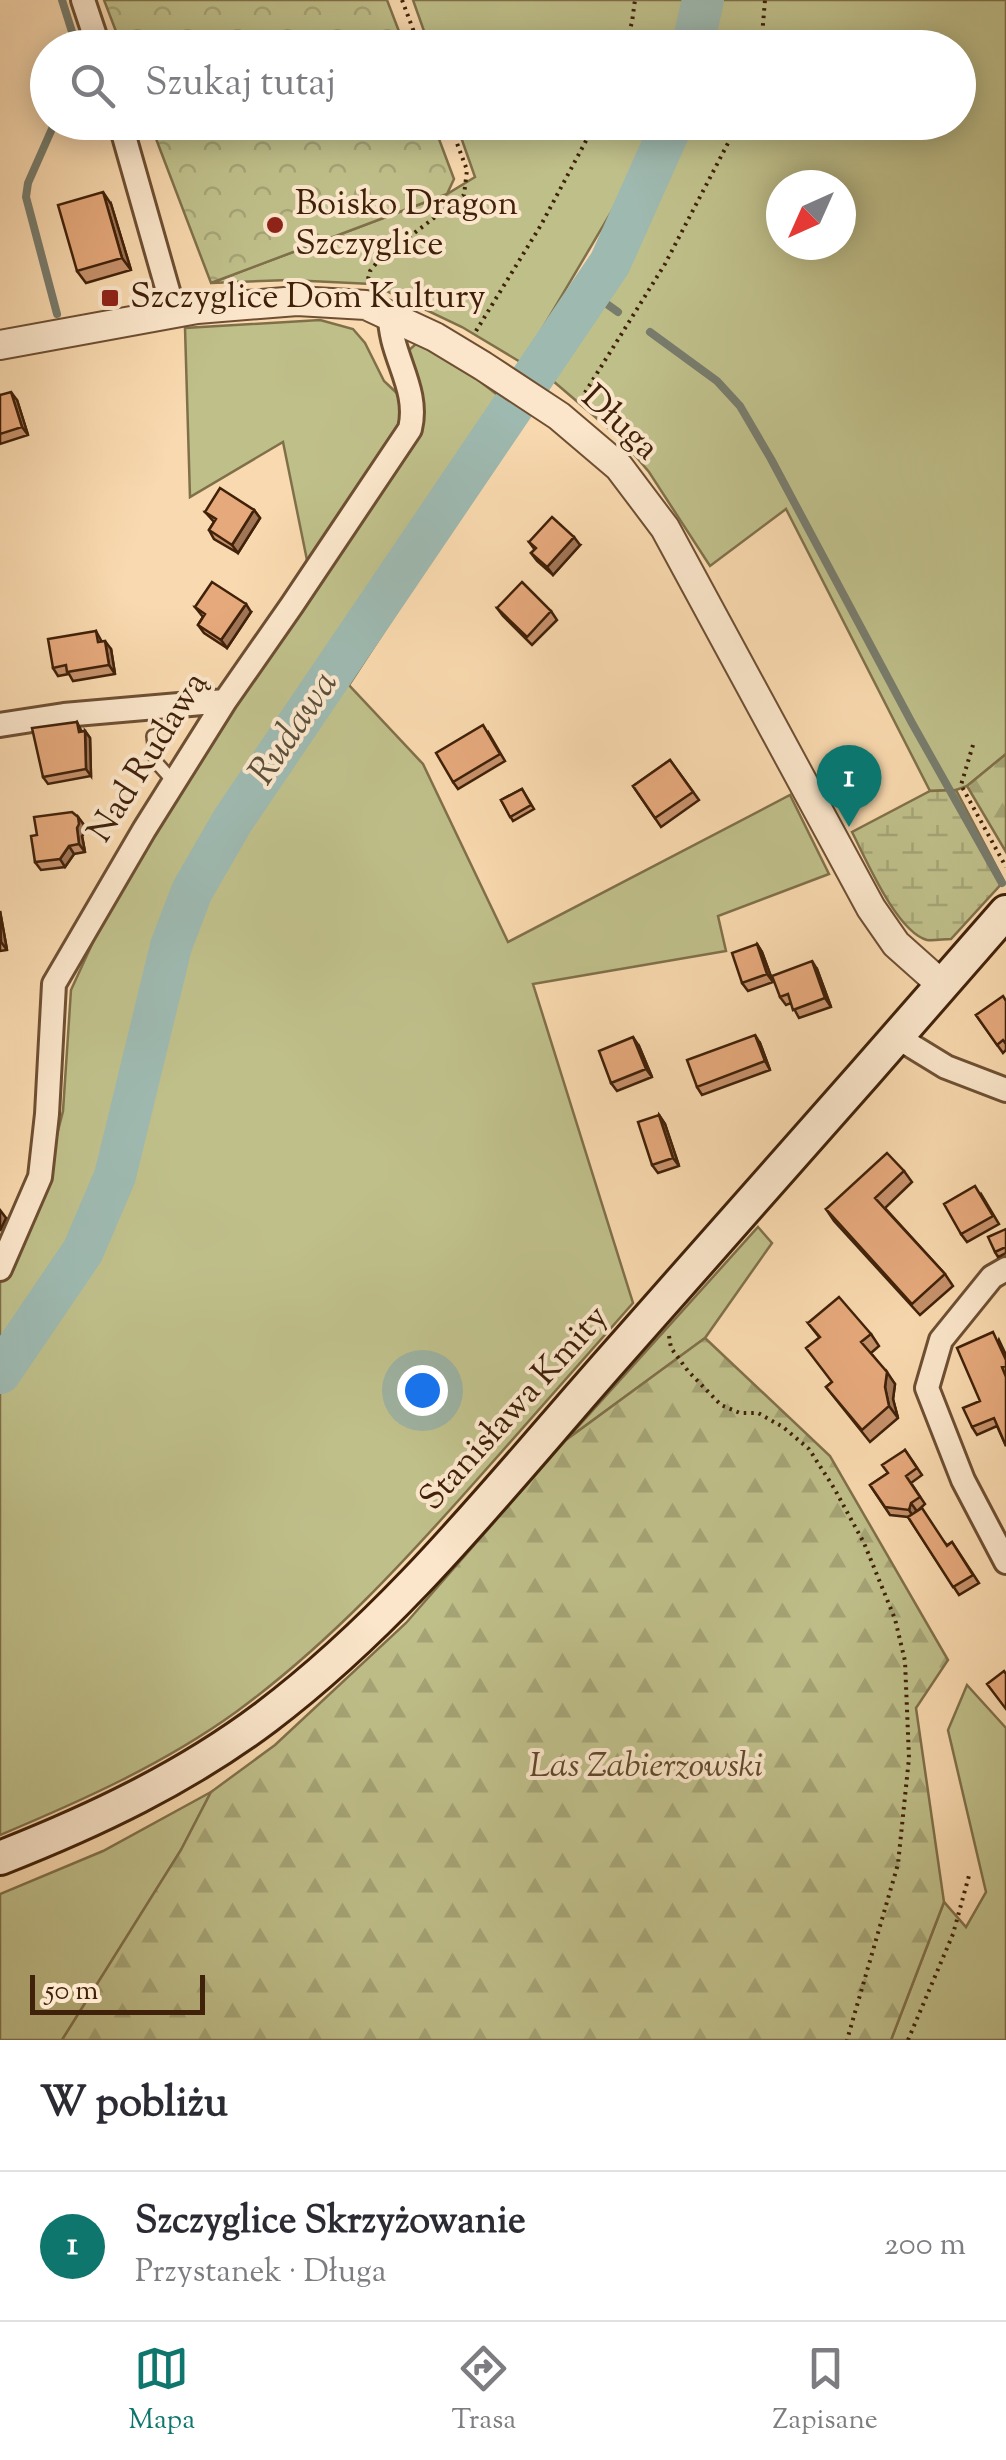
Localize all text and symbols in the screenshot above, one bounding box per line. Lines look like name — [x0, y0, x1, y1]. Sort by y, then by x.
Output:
search box — [30, 30, 976, 140]
icon: search — [65, 58, 120, 113]
text: Szukaj tutaj — [145, 58, 336, 112]
north arrow — [766, 170, 856, 260]
place label: Boisko Dragon Szczyglice — [295, 180, 518, 271]
marker: Boisko Dragon Szczyglice — [264, 214, 286, 236]
place label: Szczyglice Dom Kultury — [130, 273, 486, 324]
marker: Szczyglice Dom Kultury — [99, 287, 121, 309]
street label: Długa — [568, 374, 670, 474]
water label: Rudawa — [237, 661, 353, 797]
street label: Nad Rudawą — [76, 663, 222, 853]
pin: 1 — [816, 744, 882, 827]
street label: Stanisława Kmity — [408, 1295, 622, 1523]
your location — [397, 1365, 448, 1416]
park label: Las Zabierzowski — [529, 1742, 763, 1793]
scale bar — [30, 1970, 205, 2014]
text: 50 m — [45, 1972, 99, 2012]
text: W pobliżu — [40, 2075, 228, 2135]
text: Szczyglice Skrzyżowanie — [135, 2196, 526, 2250]
text: 1 — [67, 2223, 78, 2269]
text: 200 m — [884, 2223, 966, 2269]
text: Przystanek · Długa — [135, 2250, 386, 2296]
tab: Mapa — [128, 2341, 195, 2441]
tab: Trasa — [452, 2341, 516, 2441]
tab: Zapisane — [773, 2341, 878, 2441]

